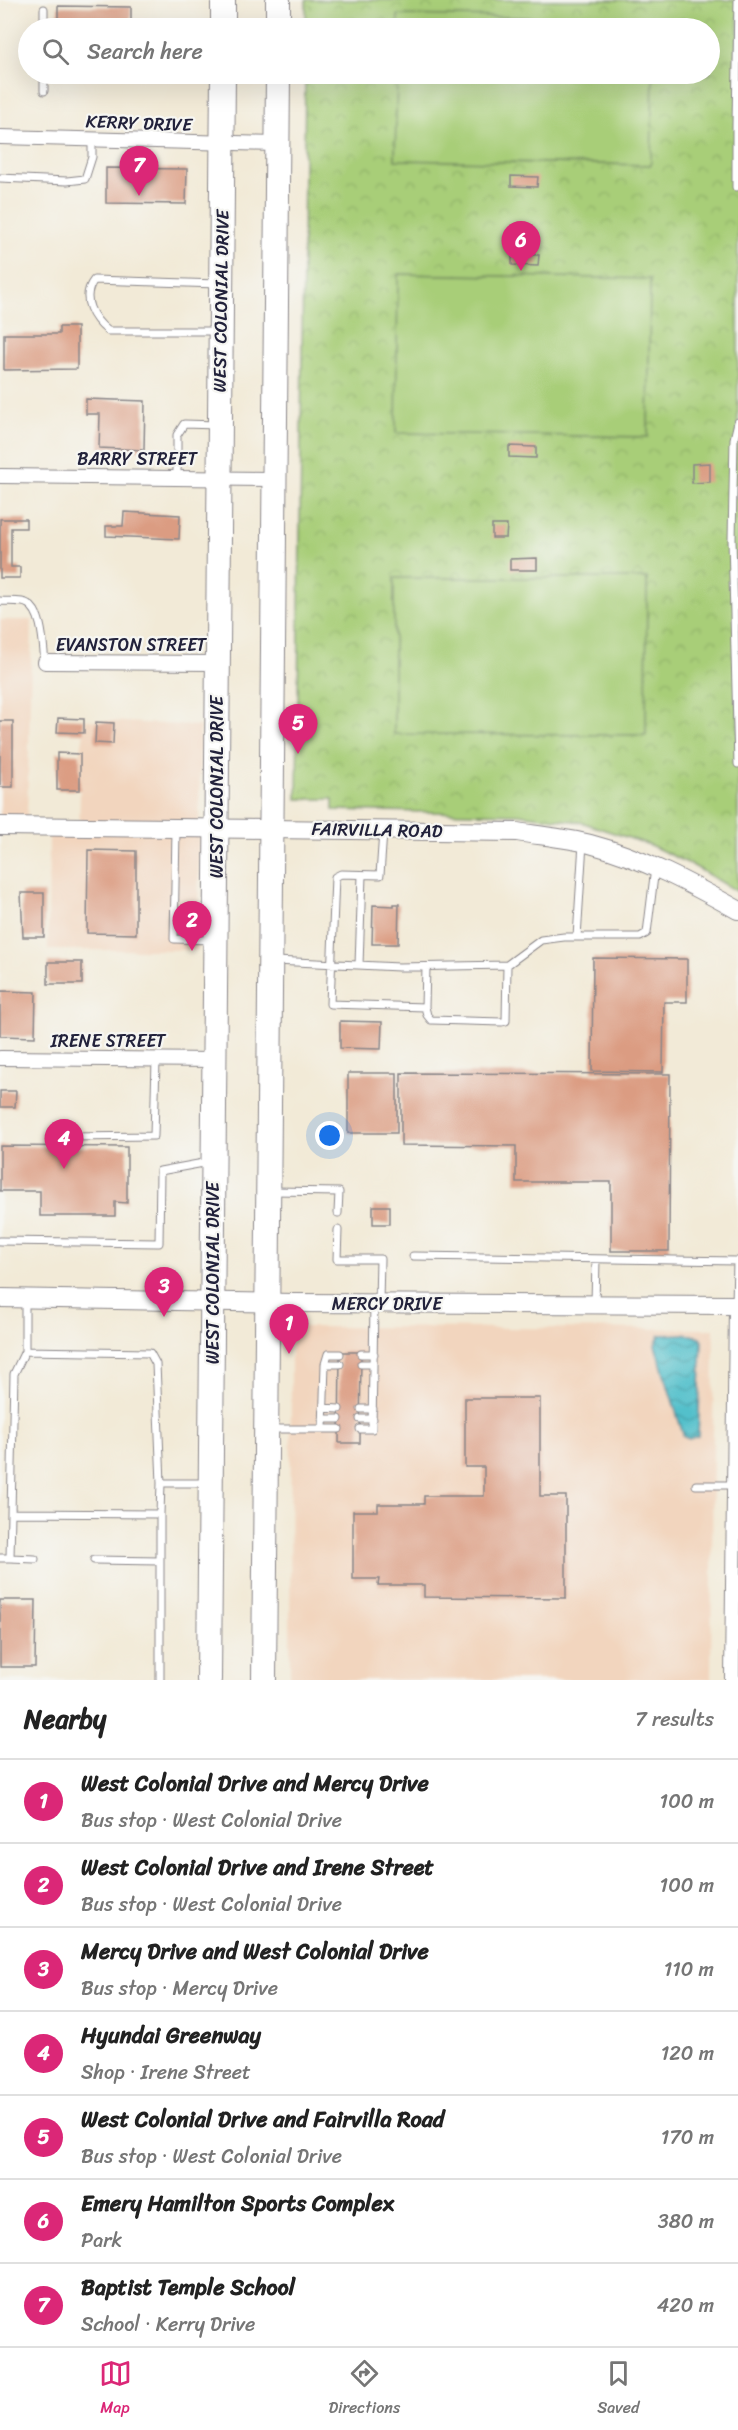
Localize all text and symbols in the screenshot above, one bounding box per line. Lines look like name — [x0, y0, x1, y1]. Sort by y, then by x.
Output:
search box — [18, 18, 720, 84]
text: Search here — [87, 32, 203, 71]
icon: search — [39, 35, 72, 68]
street label: KERRY DRIVE — [85, 105, 194, 141]
pin: 7 — [120, 146, 158, 196]
street label: WEST COLONIAL DRIVE — [203, 208, 239, 393]
pin: 6 — [502, 222, 540, 271]
street label: BARRY STREET — [77, 443, 199, 475]
street label: EVANSTON STREET — [56, 629, 207, 661]
street label: WEST COLONIAL DRIVE — [201, 695, 233, 878]
pin: 5 — [278, 704, 318, 754]
street label: FAIRVILLA ROAD — [311, 813, 443, 847]
pin: 2 — [172, 902, 212, 951]
street label: IRENE STREET — [50, 1025, 166, 1057]
pin: 4 — [44, 1120, 84, 1169]
your location — [315, 1121, 344, 1150]
street label: WEST COLONIAL DRIVE — [197, 1181, 229, 1364]
pin: 3 — [144, 1268, 184, 1317]
street label: MERCY DRIVE — [332, 1288, 443, 1320]
pin: 1 — [270, 1304, 308, 1354]
text: Nearby — [24, 1696, 106, 1742]
text: 7 results — [635, 1702, 714, 1737]
text: West Colonial Drive and Mercy Drive — [81, 1764, 429, 1803]
text: 1 — [39, 1784, 48, 1819]
text: 100 m — [660, 1784, 714, 1819]
text: Bus stop · West Colonial Drive — [81, 1803, 342, 1838]
text: West Colonial Drive and Irene Street — [81, 1848, 434, 1887]
text: 2 — [38, 1868, 49, 1903]
text: 100 m — [660, 1868, 714, 1903]
text: Bus stop · West Colonial Drive — [81, 1887, 342, 1922]
text: Mercy Drive and West Colonial Drive — [81, 1932, 429, 1971]
text: 3 — [38, 1952, 49, 1987]
text: 110 m — [664, 1952, 714, 1987]
text: Bus stop · Mercy Drive — [81, 1971, 278, 2006]
text: Hyundai Greenway — [81, 2016, 261, 2055]
text: 4 — [37, 2036, 50, 2071]
text: 120 m — [661, 2036, 714, 2071]
text: Shop · Irene Street — [81, 2055, 251, 2090]
text: West Colonial Drive and Fairvilla Road — [81, 2100, 444, 2139]
text: 5 — [37, 2120, 50, 2155]
text: 170 m — [661, 2120, 714, 2155]
text: Bus stop · West Colonial Drive — [81, 2139, 342, 2174]
text: Emery Hamilton Sports Complex — [81, 2184, 394, 2223]
text: 6 — [38, 2204, 49, 2239]
text: 380 m — [658, 2204, 714, 2239]
text: Park — [81, 2223, 122, 2258]
text: Baptist Temple School — [81, 2268, 295, 2307]
text: 7 — [38, 2288, 49, 2323]
text: 420 m — [657, 2288, 714, 2323]
text: School · Kerry Drive — [81, 2307, 255, 2342]
tab: Map — [99, 2357, 132, 2422]
tab: Directions — [329, 2357, 400, 2422]
tab: Saved — [597, 2357, 639, 2422]

